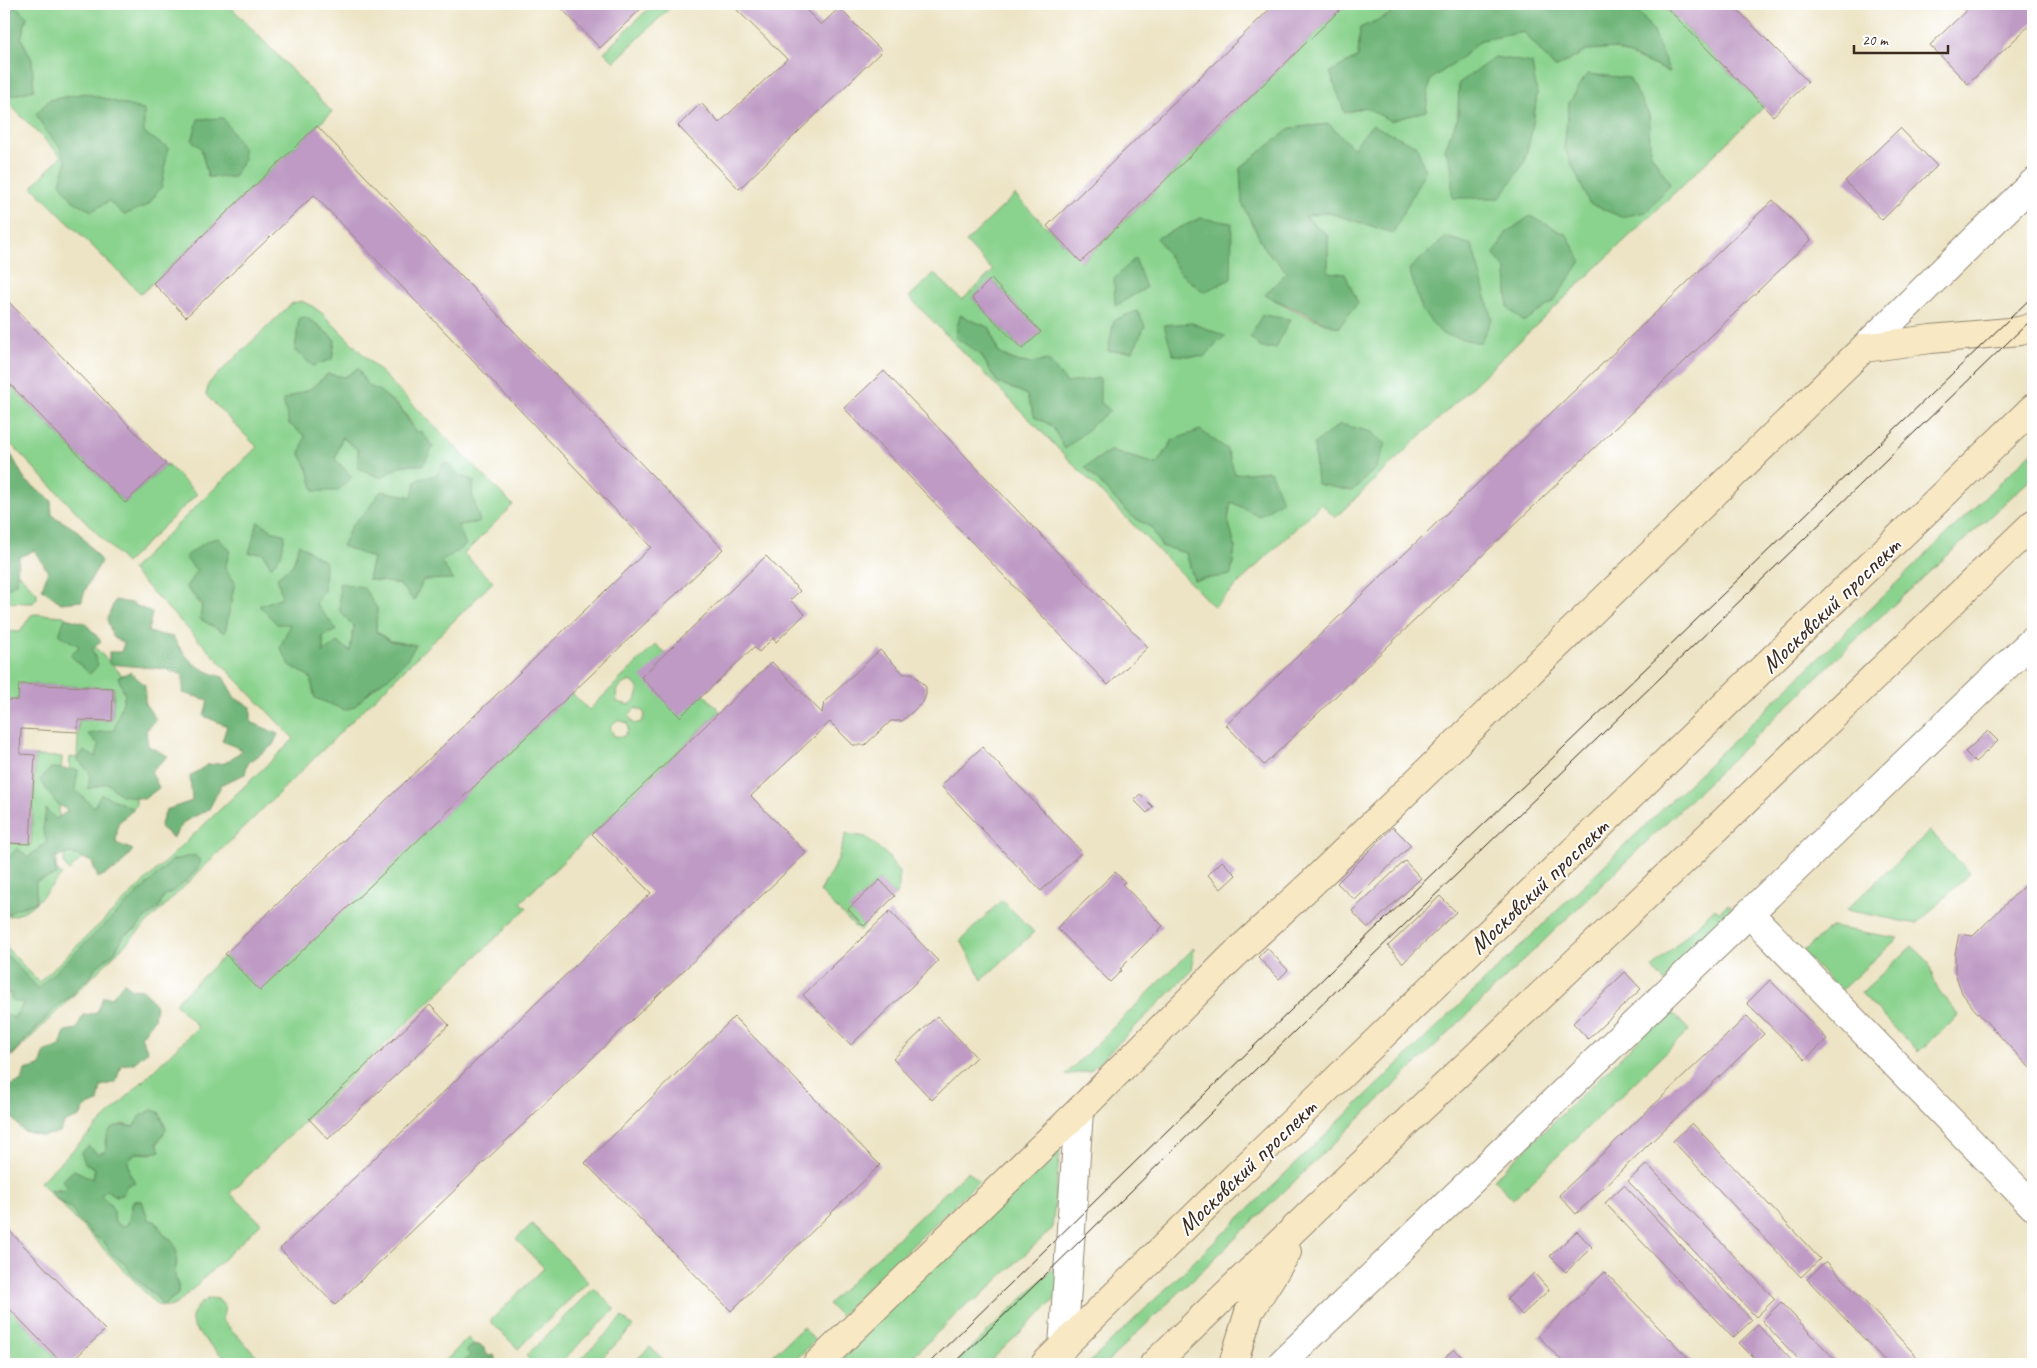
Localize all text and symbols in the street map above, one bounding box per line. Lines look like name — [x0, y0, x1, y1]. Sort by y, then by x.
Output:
scale bar — [1854, 22, 1948, 54]
text: 20 m — [1862, 31, 1889, 50]
street label: Московский проспект — [1754, 529, 1909, 680]
street label: Московский проспект — [1462, 810, 1617, 961]
street label: Московский проспект — [1170, 1091, 1325, 1242]

